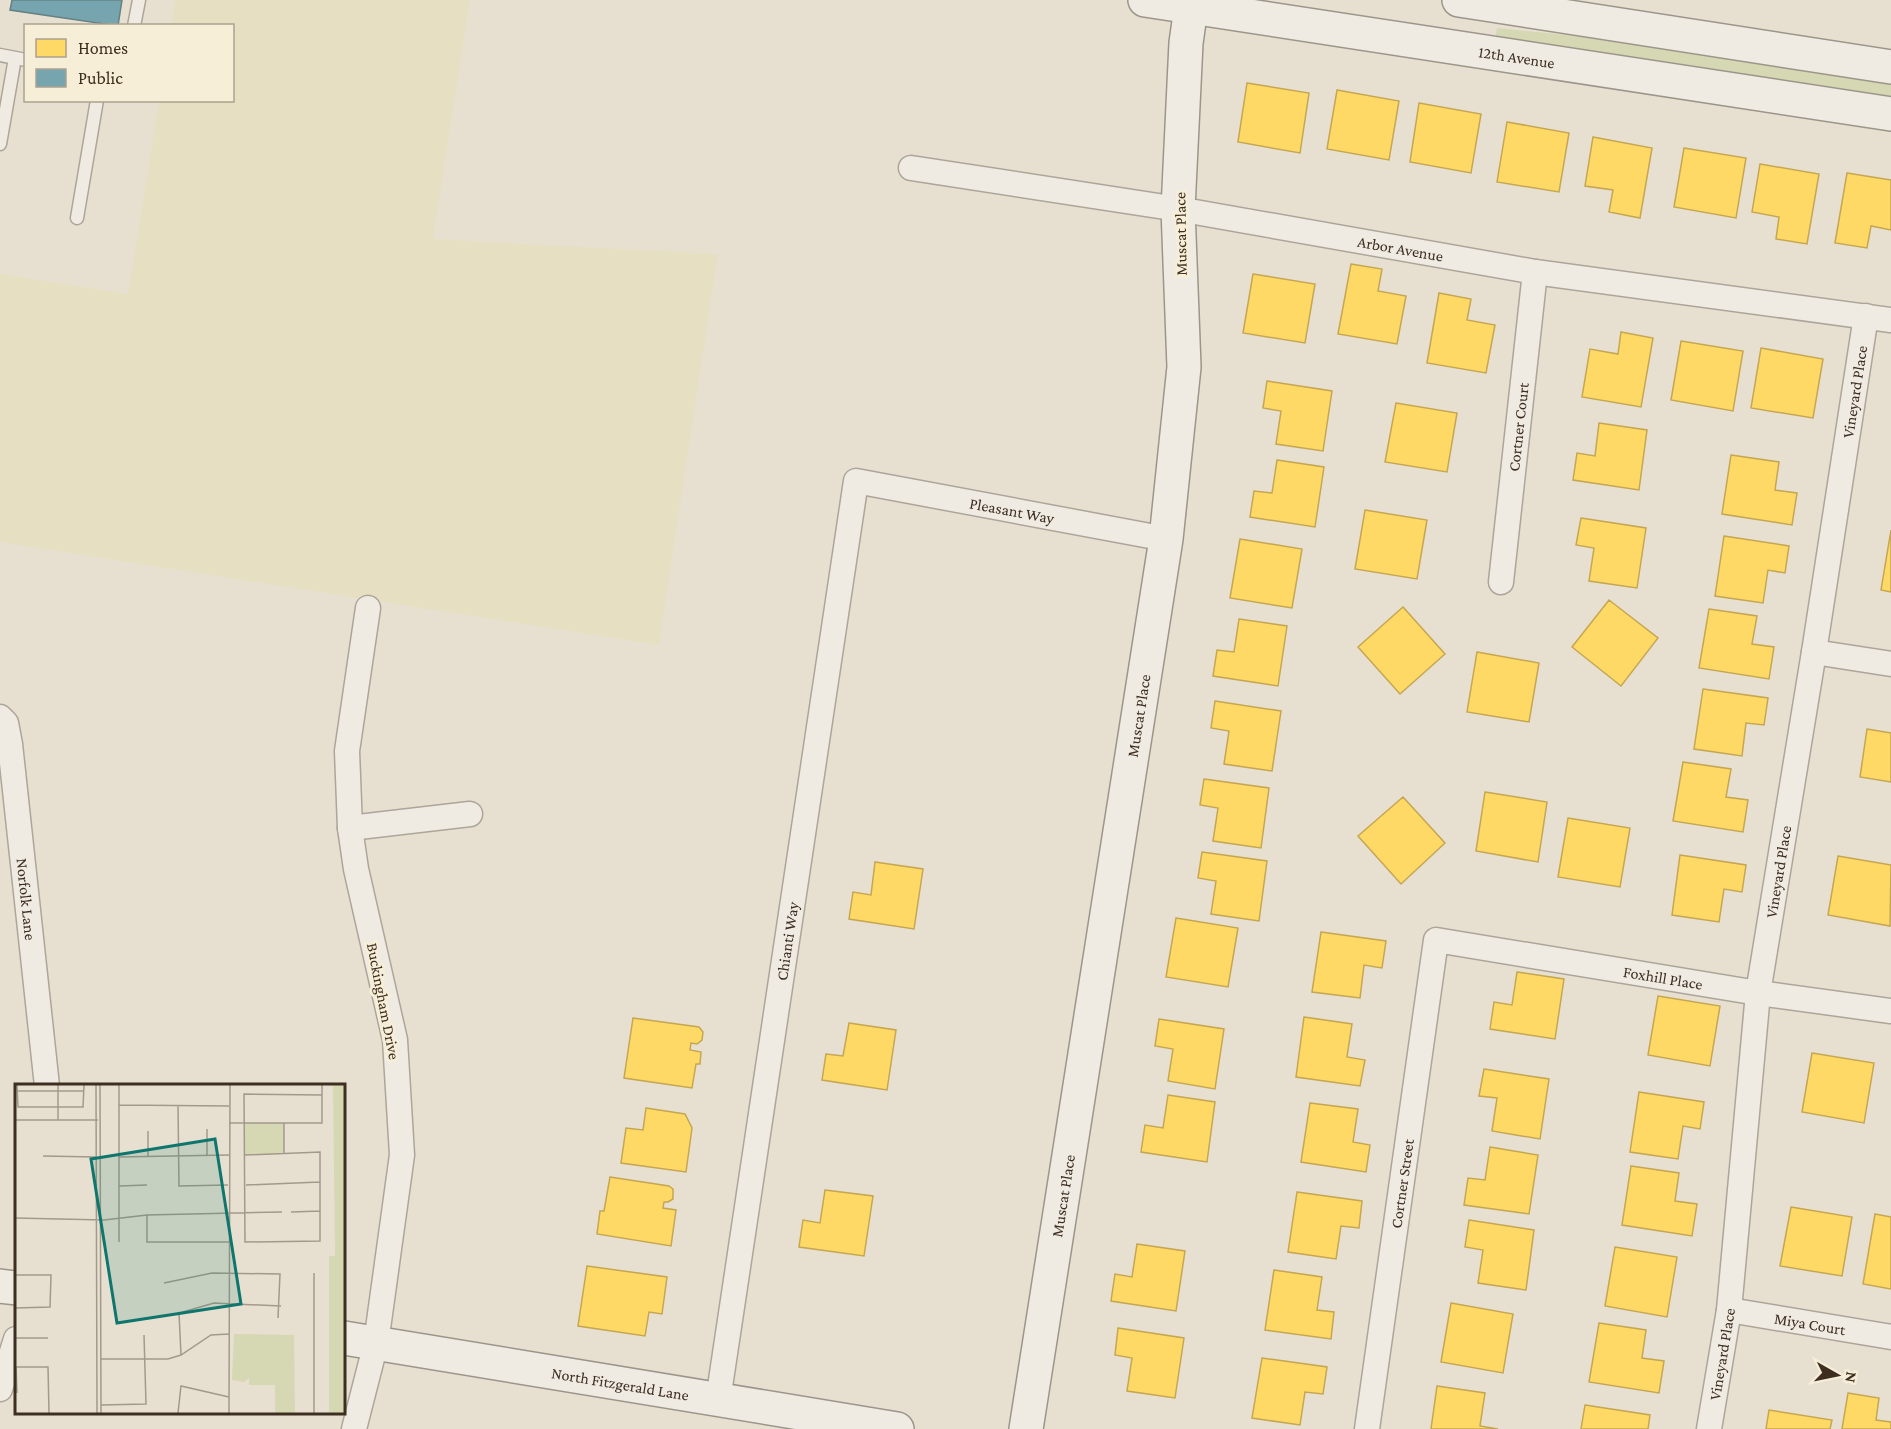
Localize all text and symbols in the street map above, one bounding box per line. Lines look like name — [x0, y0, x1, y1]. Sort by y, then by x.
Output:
legend — [24, 24, 234, 102]
text: Homes — [78, 38, 128, 58]
street label: 12th Avenue — [1477, 43, 1556, 72]
text: Public — [78, 68, 123, 88]
street label: Muscat Place — [1171, 192, 1190, 276]
street label: Arbor Avenue — [1356, 233, 1445, 265]
street label: Vineyard Place — [1839, 344, 1870, 439]
street label: Cortner Court — [1505, 381, 1532, 472]
street label: Pleasant Way — [968, 494, 1056, 528]
street label: Muscat Place — [1124, 673, 1154, 758]
street label: Vineyard Place — [1762, 824, 1794, 919]
street label: Norfolk Lane — [13, 857, 39, 941]
street label: Chianti Way — [773, 900, 803, 982]
street label: Buckingham Drive — [363, 941, 403, 1061]
street label: Foxhill Place — [1622, 963, 1704, 993]
inset map — [15, 1084, 345, 1414]
street label: Cortner Street — [1387, 1137, 1417, 1229]
street label: Muscat Place — [1048, 1153, 1078, 1239]
street label: Vineyard Place — [1706, 1307, 1738, 1402]
street label: Miya Court — [1773, 1310, 1847, 1338]
north arrow — [1807, 1345, 1867, 1405]
street label: North Fitzgerald Lane — [550, 1364, 690, 1404]
text: N — [1842, 1371, 1861, 1384]

